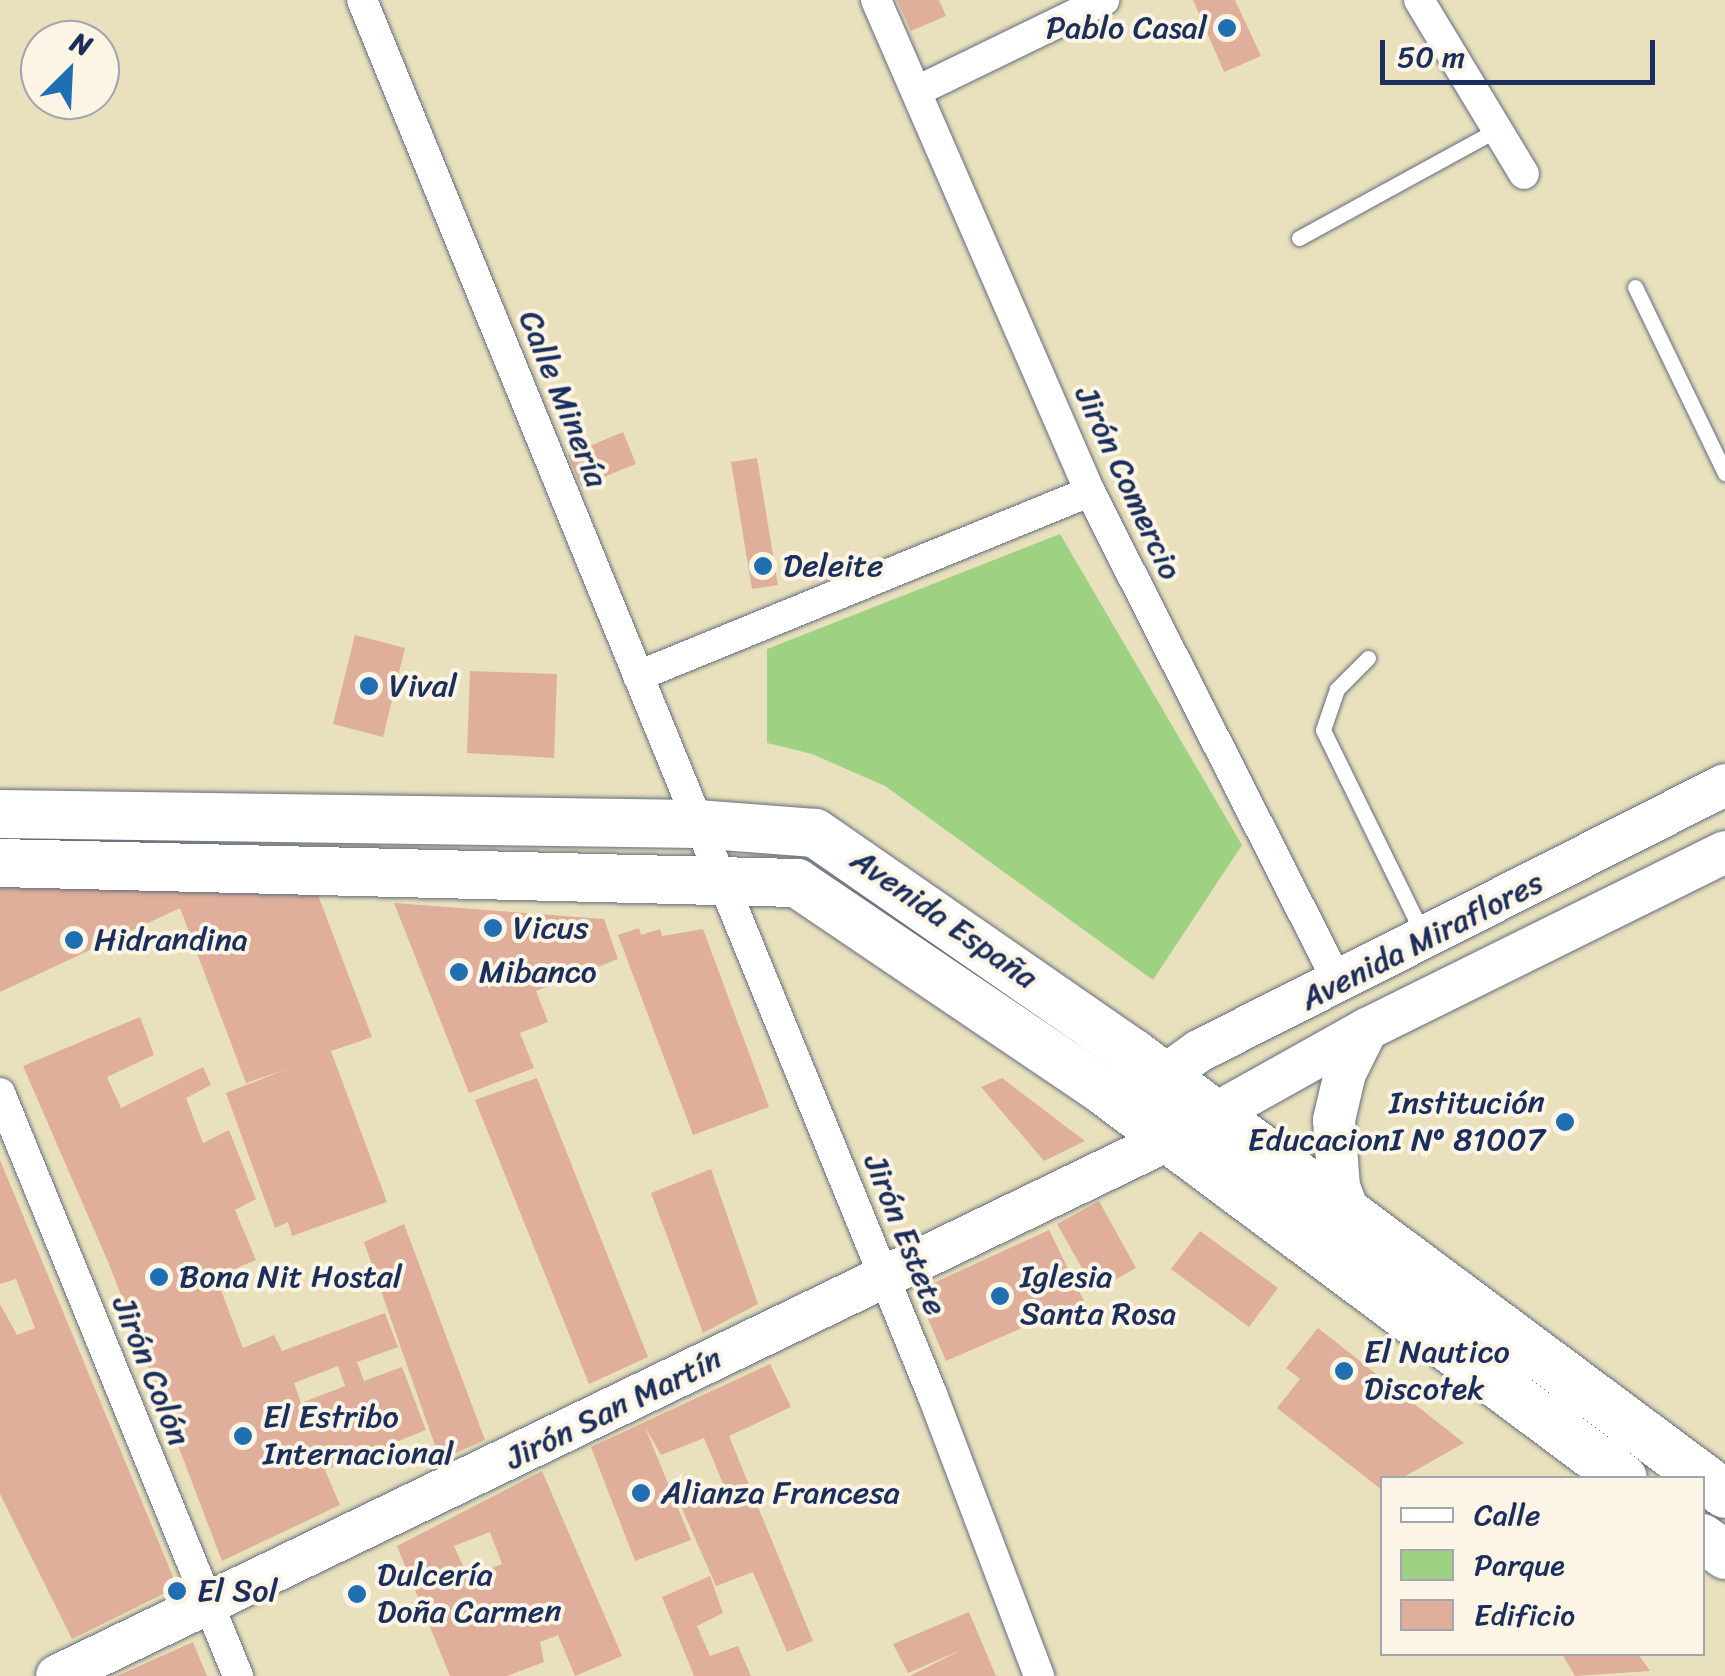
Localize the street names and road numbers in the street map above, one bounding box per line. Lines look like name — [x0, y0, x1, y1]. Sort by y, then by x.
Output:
street label: Calle Minería — [510, 306, 616, 492]
street label: Jirón Comercio — [1066, 380, 1190, 586]
street label: Avenida España — [844, 841, 1044, 997]
street label: Avenida Miraflores — [1294, 863, 1550, 1019]
street label: Jirón Estete — [855, 1149, 955, 1321]
street label: Jirón Colón — [104, 1291, 198, 1451]
street label: Jirón San Martín — [500, 1340, 728, 1478]

